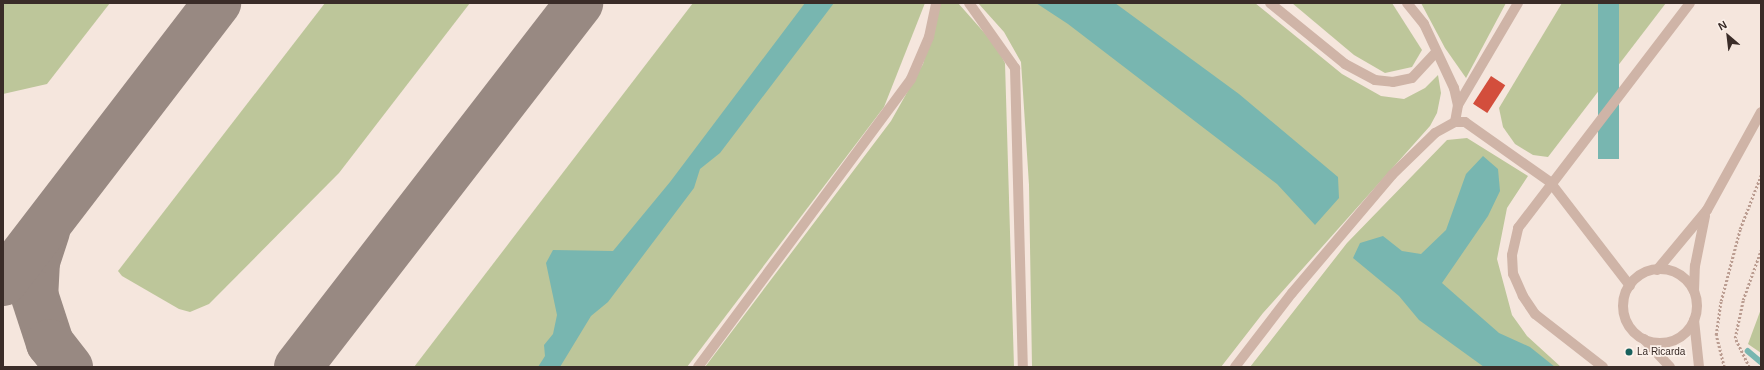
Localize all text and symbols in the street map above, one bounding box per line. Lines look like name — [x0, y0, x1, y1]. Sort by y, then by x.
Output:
north arrow — [1708, 16, 1748, 56]
text: N — [1716, 18, 1729, 33]
place label: La Ricarda — [1637, 346, 1685, 358]
marker: La Ricarda — [1624, 347, 1634, 357]

